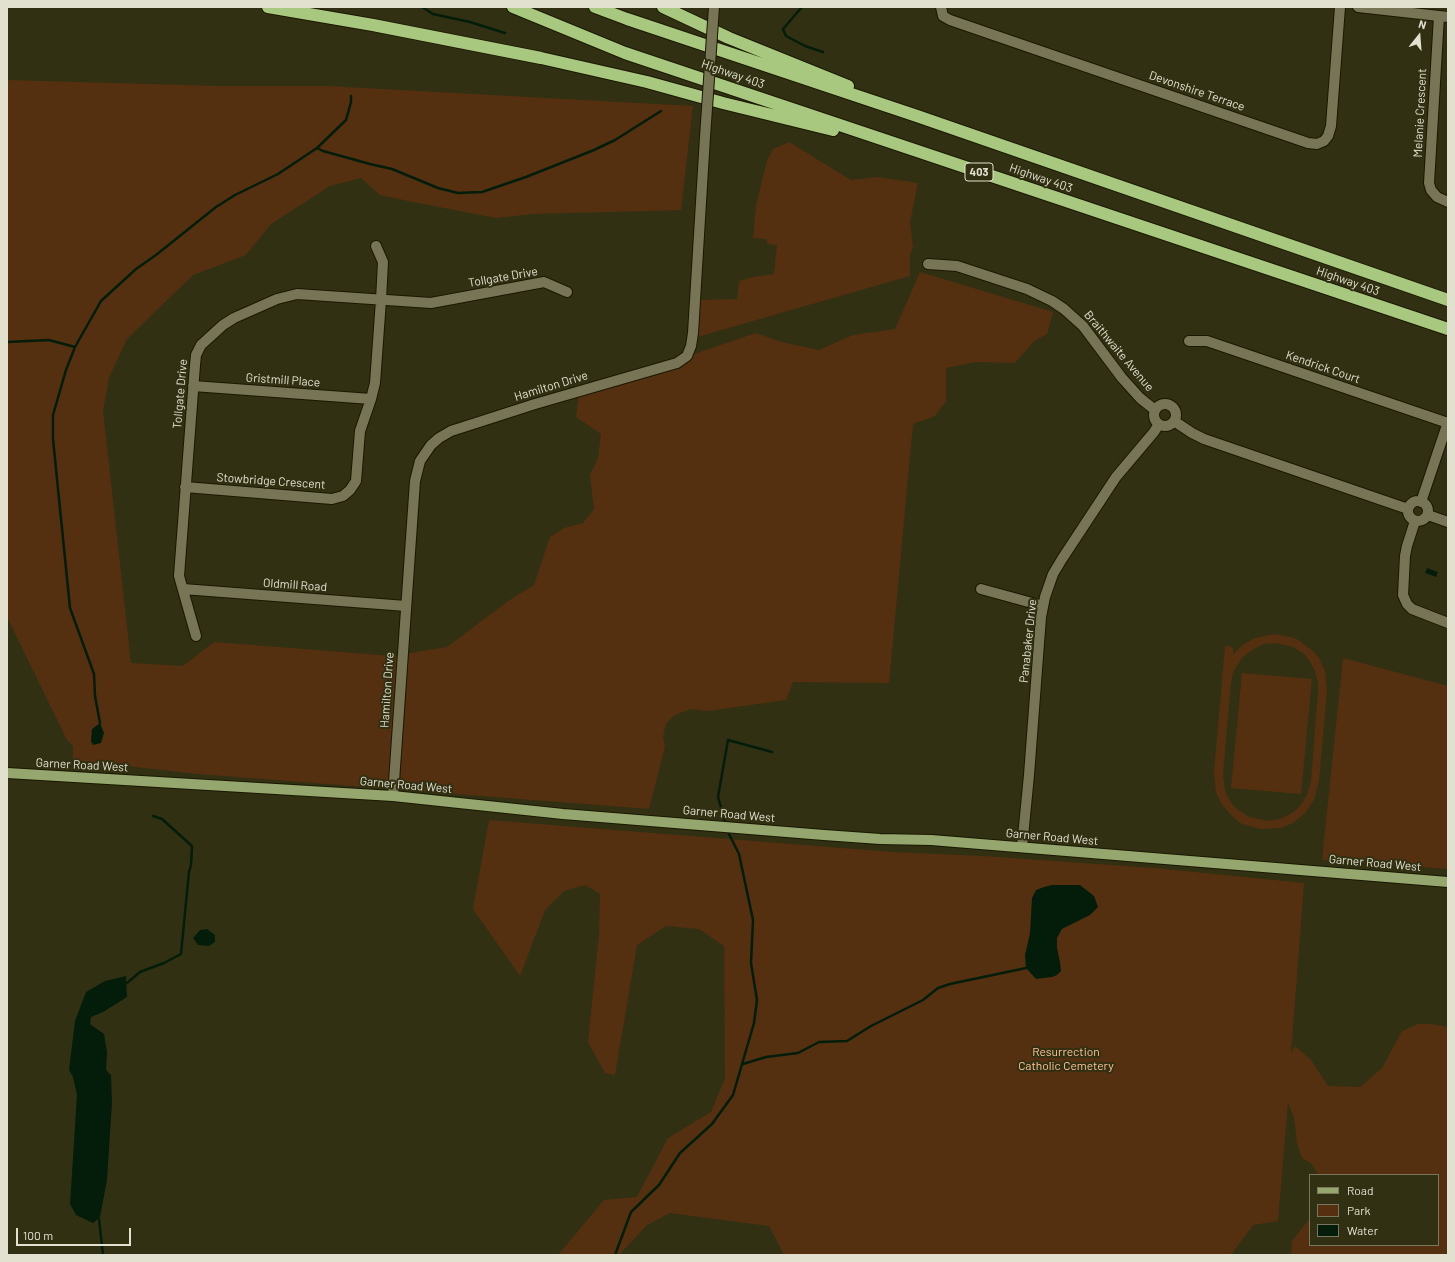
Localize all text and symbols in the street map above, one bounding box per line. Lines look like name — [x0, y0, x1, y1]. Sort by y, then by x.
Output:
north arrow — [1399, 16, 1439, 56]
text: N — [1417, 17, 1428, 31]
street label: Highway 403 — [700, 56, 766, 92]
street label: Devonshire Terrace — [1147, 68, 1247, 114]
street label: Melanie Crescent — [1410, 68, 1430, 158]
street label: Highway 403 — [1008, 160, 1074, 196]
road number: 403 — [965, 163, 993, 181]
street label: Highway 403 — [1315, 263, 1381, 299]
street label: Tollgate Drive — [467, 264, 539, 290]
street label: Braithwaite Avenue — [1081, 308, 1157, 394]
street label: Kendrick Court — [1284, 348, 1362, 386]
street label: Tollgate Drive — [170, 358, 190, 430]
street label: Hamilton Drive — [513, 368, 589, 404]
street label: Gristmill Place — [245, 370, 321, 390]
street label: Stowbridge Crescent — [216, 470, 326, 492]
street label: Oldmill Road — [262, 576, 328, 594]
street label: Panabaker Drive — [1016, 598, 1040, 684]
street label: Hamilton Drive — [377, 652, 397, 728]
street label: Garner Road West — [35, 755, 129, 775]
street label: Garner Road West — [359, 774, 453, 796]
street label: Garner Road West — [682, 803, 776, 825]
street label: Garner Road West — [1005, 826, 1099, 848]
street label: Garner Road West — [1328, 852, 1422, 874]
park label: Resurrection Catholic Cemetery — [1018, 1045, 1114, 1073]
legend — [1309, 1174, 1439, 1246]
text: Road — [1347, 1183, 1374, 1197]
text: Park — [1347, 1203, 1371, 1217]
scale bar — [18, 1220, 133, 1246]
text: Water — [1347, 1223, 1378, 1237]
text: 100 m — [23, 1228, 53, 1242]

